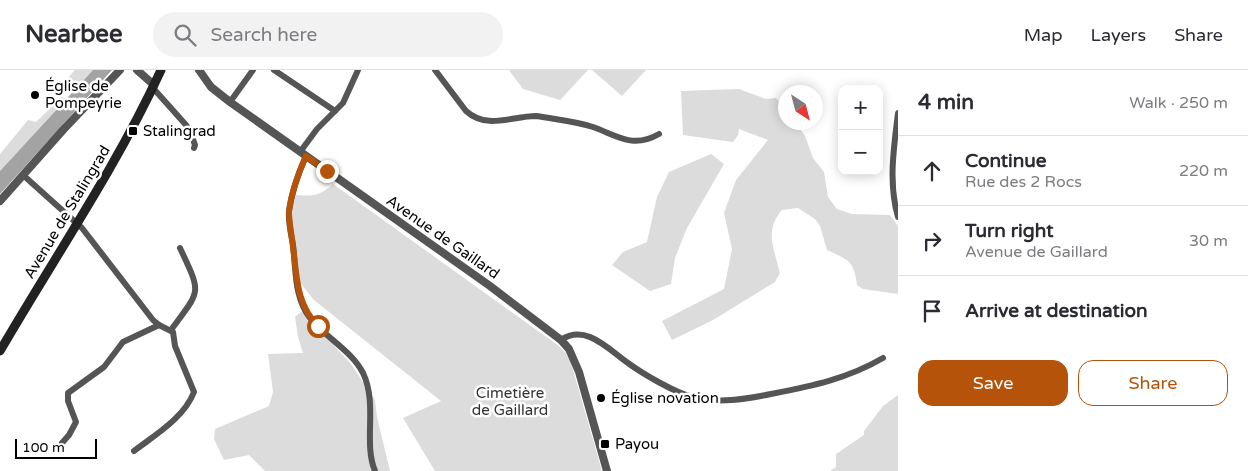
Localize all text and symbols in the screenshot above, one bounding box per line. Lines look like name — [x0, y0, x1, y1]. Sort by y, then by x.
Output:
search box — [153, 12, 503, 57]
text: Nearbee — [25, 20, 123, 49]
icon: search — [171, 21, 199, 49]
text: Search here — [211, 24, 317, 46]
text: Map — [1024, 24, 1063, 46]
text: Layers — [1091, 24, 1146, 46]
text: Share — [1174, 24, 1223, 46]
place label: Église de Pompeyrie — [45, 77, 122, 112]
north arrow — [778, 85, 823, 130]
map controls — [838, 85, 883, 175]
button: + — [838, 85, 883, 130]
marker: Église de Pompeyrie — [29, 89, 41, 101]
text: 4 min — [918, 90, 974, 115]
text: Walk · 250 m — [1129, 93, 1228, 113]
place label: Stalingrad — [143, 122, 216, 140]
marker: Stalingrad — [127, 125, 139, 137]
button: − — [838, 130, 883, 175]
street label: Avenue de Stalingrad — [20, 142, 114, 282]
text: Continue — [965, 150, 1047, 172]
icon: ahead — [918, 157, 946, 185]
route end — [316, 160, 339, 183]
text: 220 m — [1179, 161, 1228, 181]
text: Rue des 2 Rocs — [965, 172, 1082, 192]
street label: Avenue de Gaillard — [383, 191, 503, 283]
text: Turn right — [965, 220, 1053, 242]
icon: right — [918, 227, 946, 255]
text: 30 m — [1189, 231, 1228, 251]
text: Avenue de Gaillard — [965, 242, 1108, 262]
icon: arrive — [918, 297, 946, 325]
text: Arrive at destination — [965, 300, 1148, 322]
route start — [307, 315, 330, 338]
button: Save — [918, 360, 1068, 406]
button: Share — [1078, 360, 1228, 406]
park label: Cimetière de Gaillard — [472, 384, 548, 419]
place label: Église novation — [611, 389, 719, 407]
marker: Église novation — [595, 392, 607, 404]
place label: Payou — [615, 435, 659, 453]
scale bar — [15, 436, 98, 459]
marker: Payou — [599, 438, 611, 450]
text: 100 m — [22, 439, 65, 456]

